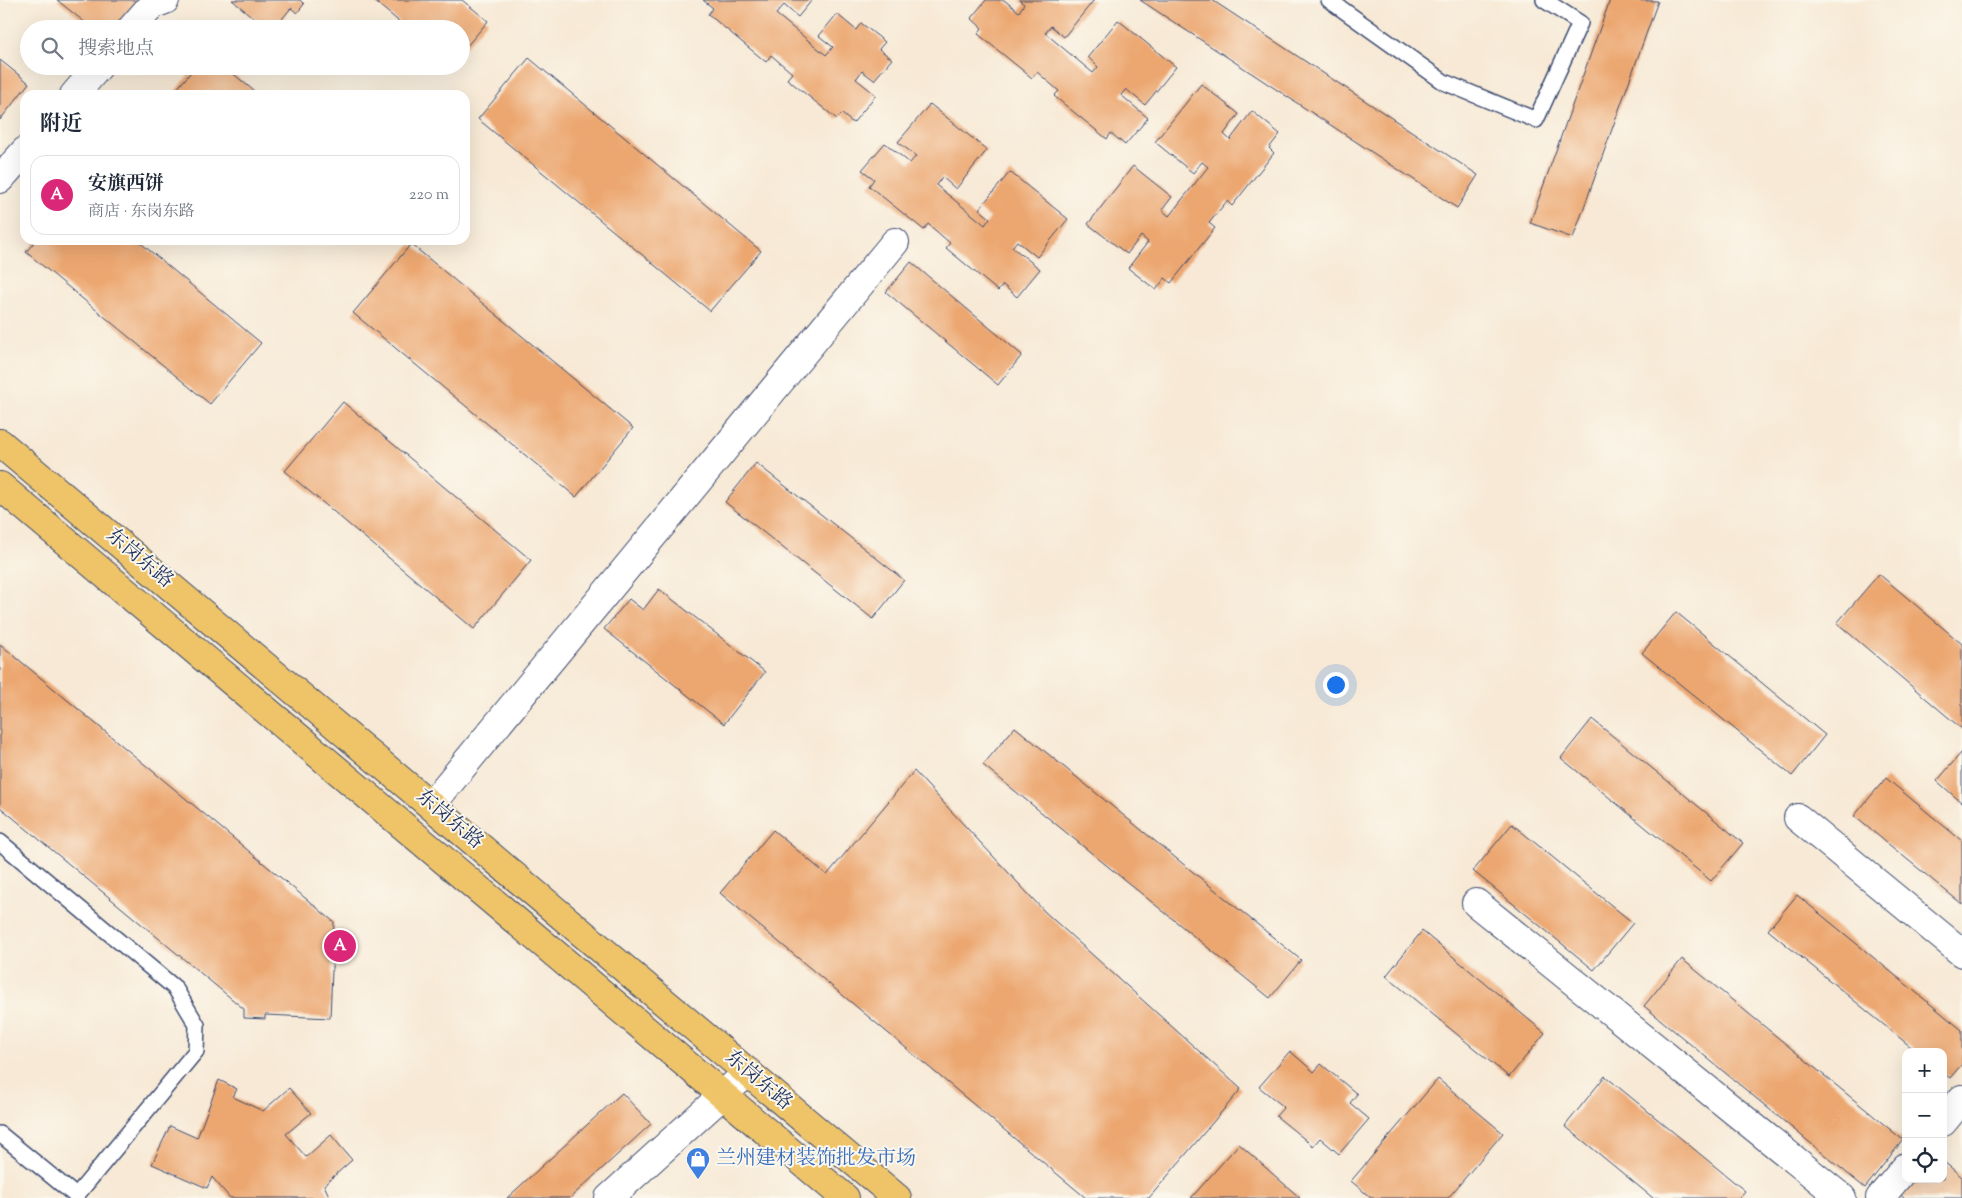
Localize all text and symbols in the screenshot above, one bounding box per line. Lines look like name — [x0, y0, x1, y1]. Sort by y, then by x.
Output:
search box — [20, 20, 470, 75]
icon: search — [38, 34, 66, 62]
text: 搜索地点 — [78, 36, 154, 63]
text: 附近 — [40, 110, 82, 140]
text: 安旗西饼 — [88, 171, 164, 198]
text: A — [51, 184, 64, 207]
text: 220 m — [409, 184, 449, 207]
text: 商店 · 东岗东路 — [88, 201, 195, 224]
street label: 东岗东路 — [99, 522, 179, 596]
your location — [1323, 672, 1349, 698]
street label: 东岗东路 — [409, 783, 489, 857]
pin: A — [324, 927, 356, 965]
street label: 东岗东路 — [718, 1044, 798, 1118]
map controls — [1902, 1048, 1947, 1183]
button: + — [1902, 1048, 1947, 1093]
button: − — [1902, 1093, 1947, 1138]
button: locate — [1902, 1138, 1947, 1183]
place label: 兰州建材装饰批发市场 — [716, 1145, 916, 1174]
shop icon: 兰州建材装饰批发市场 — [685, 1146, 711, 1180]

